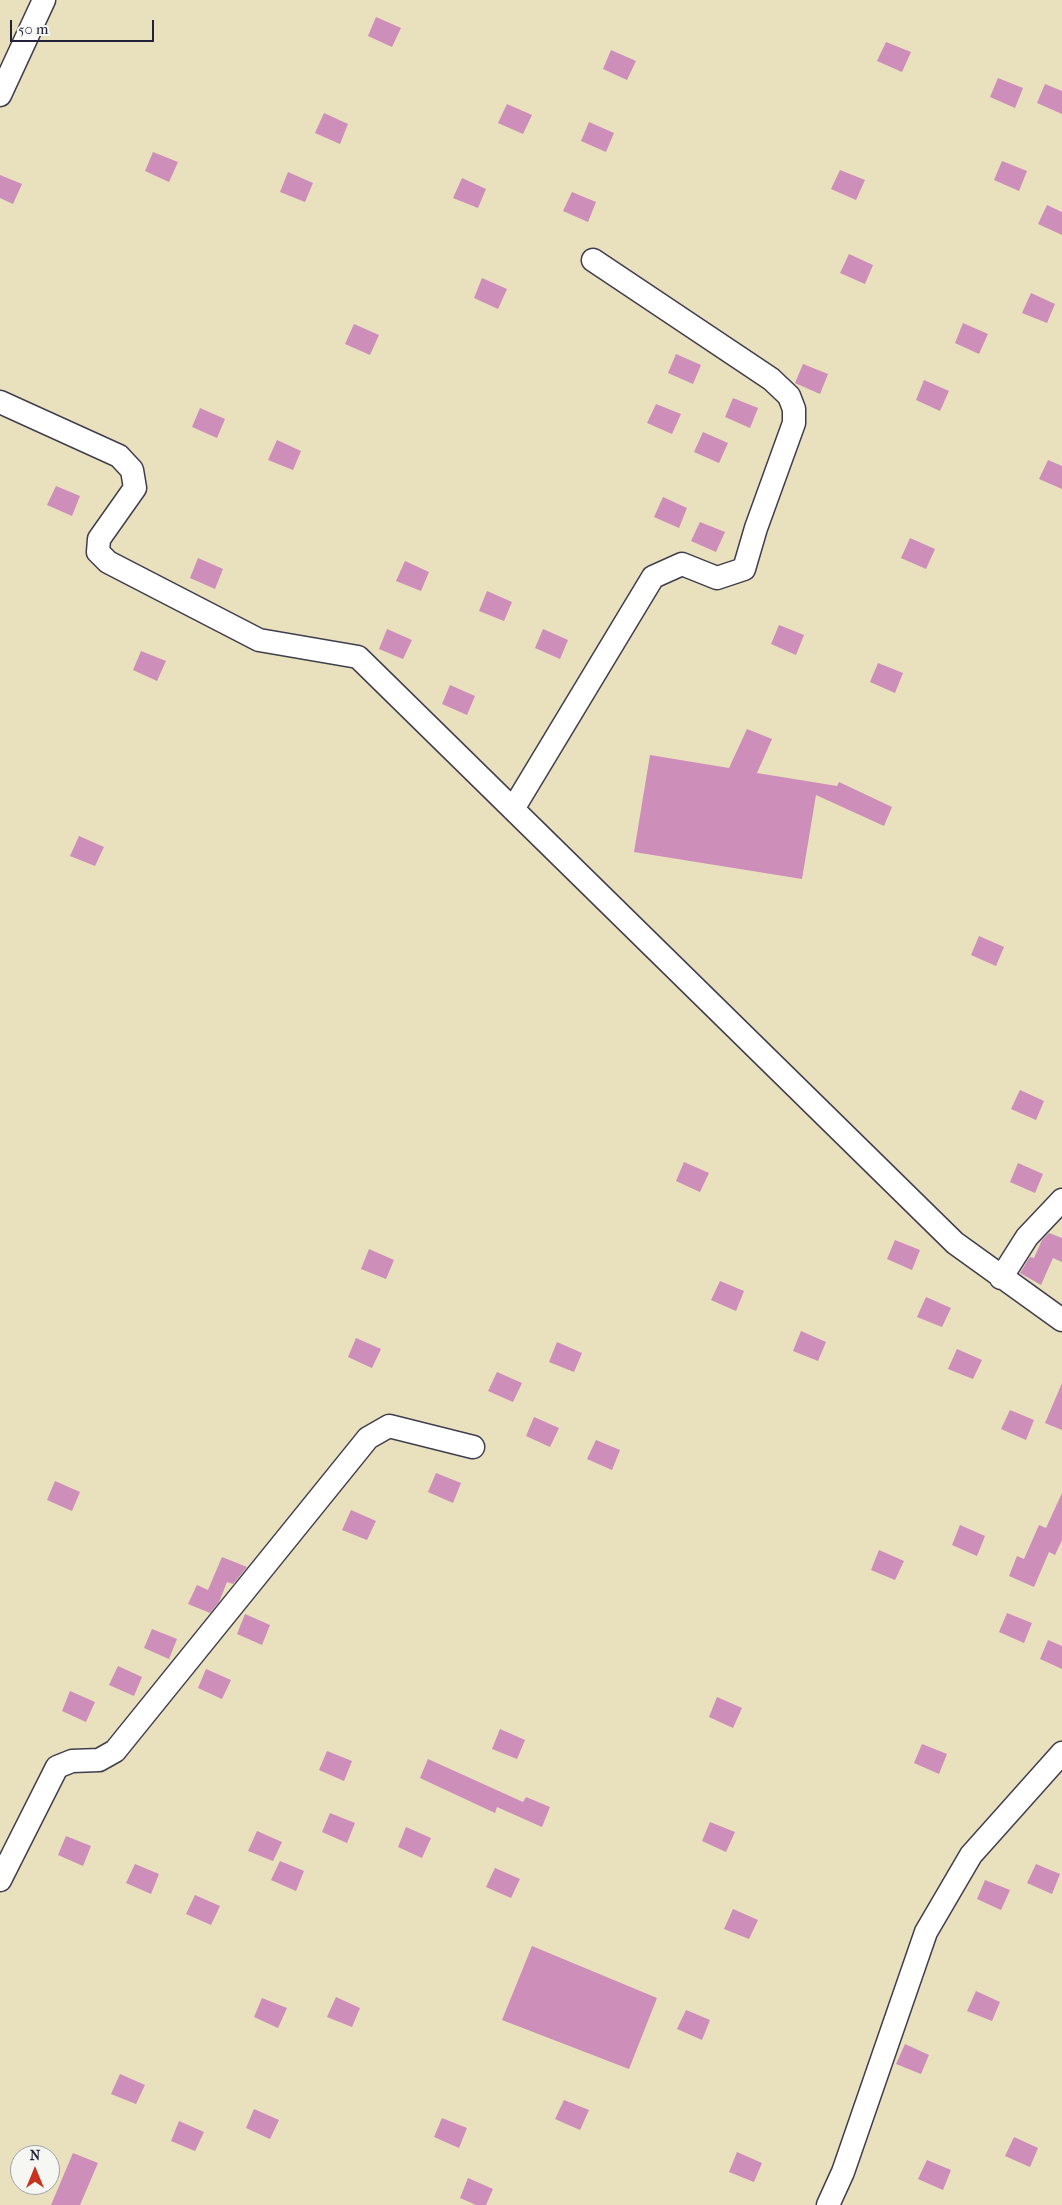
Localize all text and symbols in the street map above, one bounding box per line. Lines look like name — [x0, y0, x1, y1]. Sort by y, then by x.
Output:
scale bar — [12, 10, 156, 42]
text: 50 m — [18, 20, 48, 38]
north arrow — [10, 2145, 60, 2195]
text: N — [30, 2147, 40, 2164]

